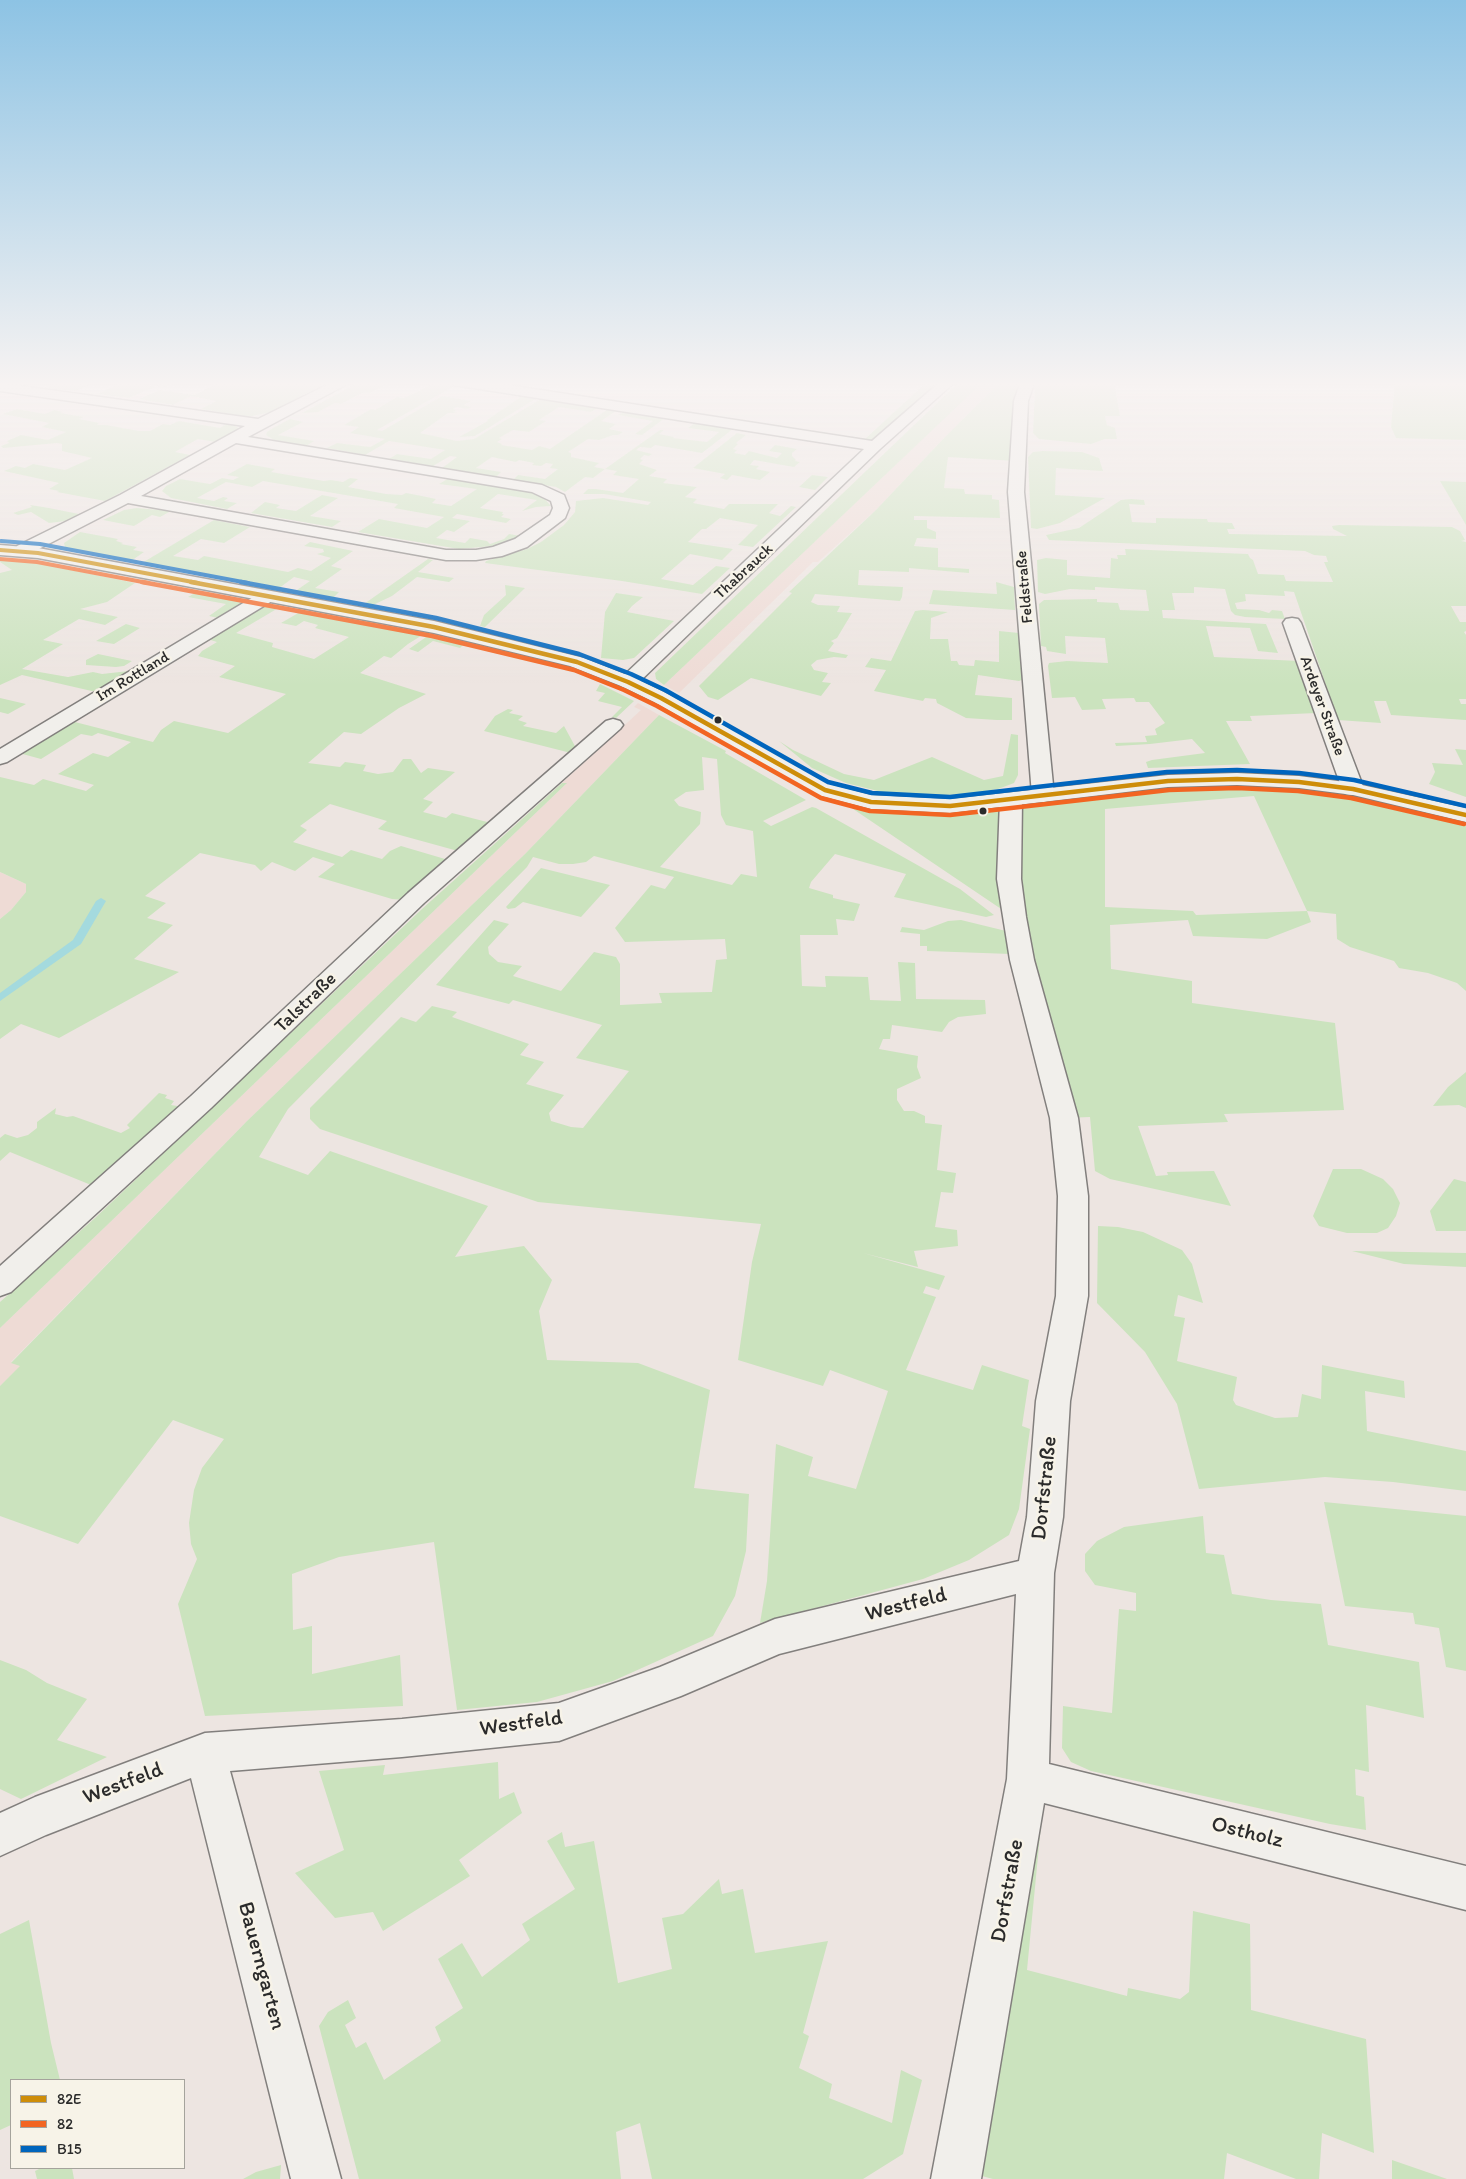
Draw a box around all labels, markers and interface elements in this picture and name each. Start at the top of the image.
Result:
street label: Thabrauck [711,540,777,604]
street label: Feldstraße [1012,550,1038,624]
street label: Im Rottland [93,648,173,706]
street label: Ardeyer Straße [1295,654,1349,758]
unlabelled marker [713,715,723,725]
unlabelled marker [978,806,988,816]
street label: Talstraße [270,968,342,1038]
street label: Dorfstraße [1026,1435,1064,1541]
street label: Westfeld [862,1582,950,1628]
street label: Westfeld [478,1705,564,1743]
street label: Westfeld [79,1757,167,1811]
street label: Ostholz [1208,1811,1286,1855]
street label: Dorfstraße [986,1837,1030,1945]
street label: Bauerngarten [231,1899,291,2033]
legend [10,2079,185,2169]
text: 82E [57,2090,81,2108]
text: 82 [57,2115,73,2133]
text: B15 [57,2140,82,2158]

